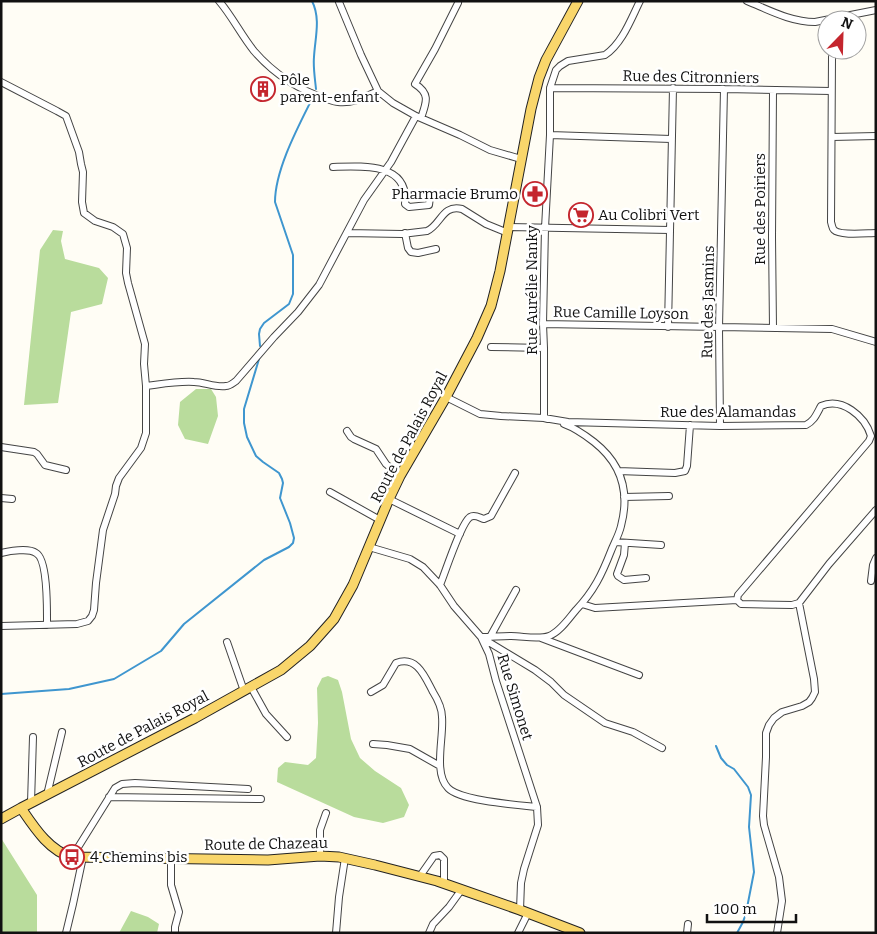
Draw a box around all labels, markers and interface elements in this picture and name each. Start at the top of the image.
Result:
north arrow [817,10,867,60]
text: N [839,14,855,34]
street label: Rue des Citronniers [622,67,760,87]
place label: Pôle parent-enfant [280,71,380,106]
building icon: Pôle parent-enfant [250,76,276,102]
street label: Rue des Poiriers [751,153,769,265]
pharmacy icon: Pharmacie Brumo [522,181,548,207]
place label: Pharmacie Brumo [391,185,518,203]
supermarket icon: Au Colibri Vert [568,202,594,228]
place label: Au Colibri Vert [598,206,700,224]
street label: Rue Aurélie Nanky [523,225,541,355]
street label: Rue des Jasmins [698,245,718,359]
street label: Rue Camille Loyson [553,303,689,323]
street label: Route de Palais Royal [367,368,451,506]
street label: Rue des Alamandas [660,403,796,421]
street label: Rue Simonet [493,652,537,743]
street label: Route de Palais Royal [74,687,212,771]
street label: Route de Chazeau [204,834,328,854]
bus stop icon: 4 Chemins bis [59,844,85,870]
place label: 4 Chemins bis [90,848,187,866]
scale bar [707,892,796,924]
text: 100 m [714,900,757,918]

